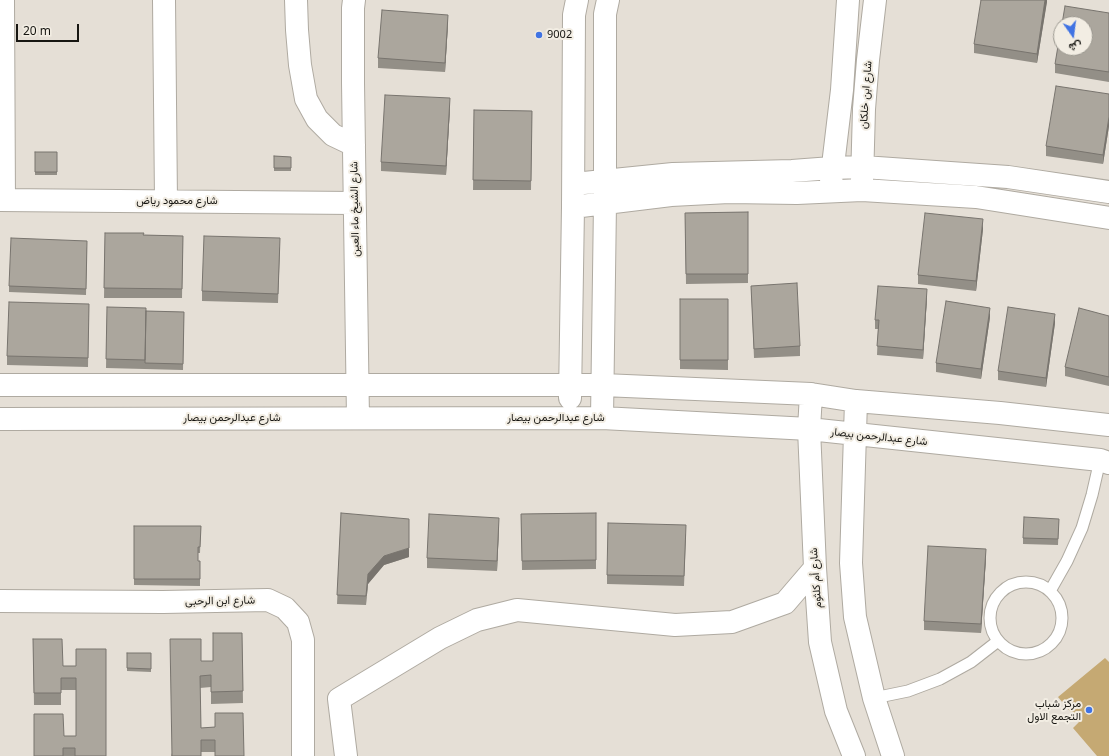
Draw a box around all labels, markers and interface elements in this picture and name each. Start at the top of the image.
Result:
scale bar [18,16,81,42]
north arrow [1053,16,1093,56]
text: 20 m [23,22,51,39]
place label: 9002 [547,28,572,42]
marker: 9002 [534,30,544,40]
text: ش [1068,38,1084,56]
street label: شارع ابن خلكان [857,60,875,130]
street label: شارع الشيخ ماء العين [348,161,362,257]
street label: شارع محمود رياض [136,194,218,208]
street label: شارع عبدالرحمن بيصار [183,411,281,425]
street label: شارع عبدالرحمن بيصار [507,411,605,425]
street label: شارع عبدالرحمن بيصار [830,425,928,449]
street label: شارع أم كلثوم [807,547,825,609]
street label: شارع ابن الرحبى [185,594,255,608]
place label: مركز شباب التجمع الاول [1027,697,1081,723]
marker: مركز شباب التجمع الاول [1084,705,1094,715]

